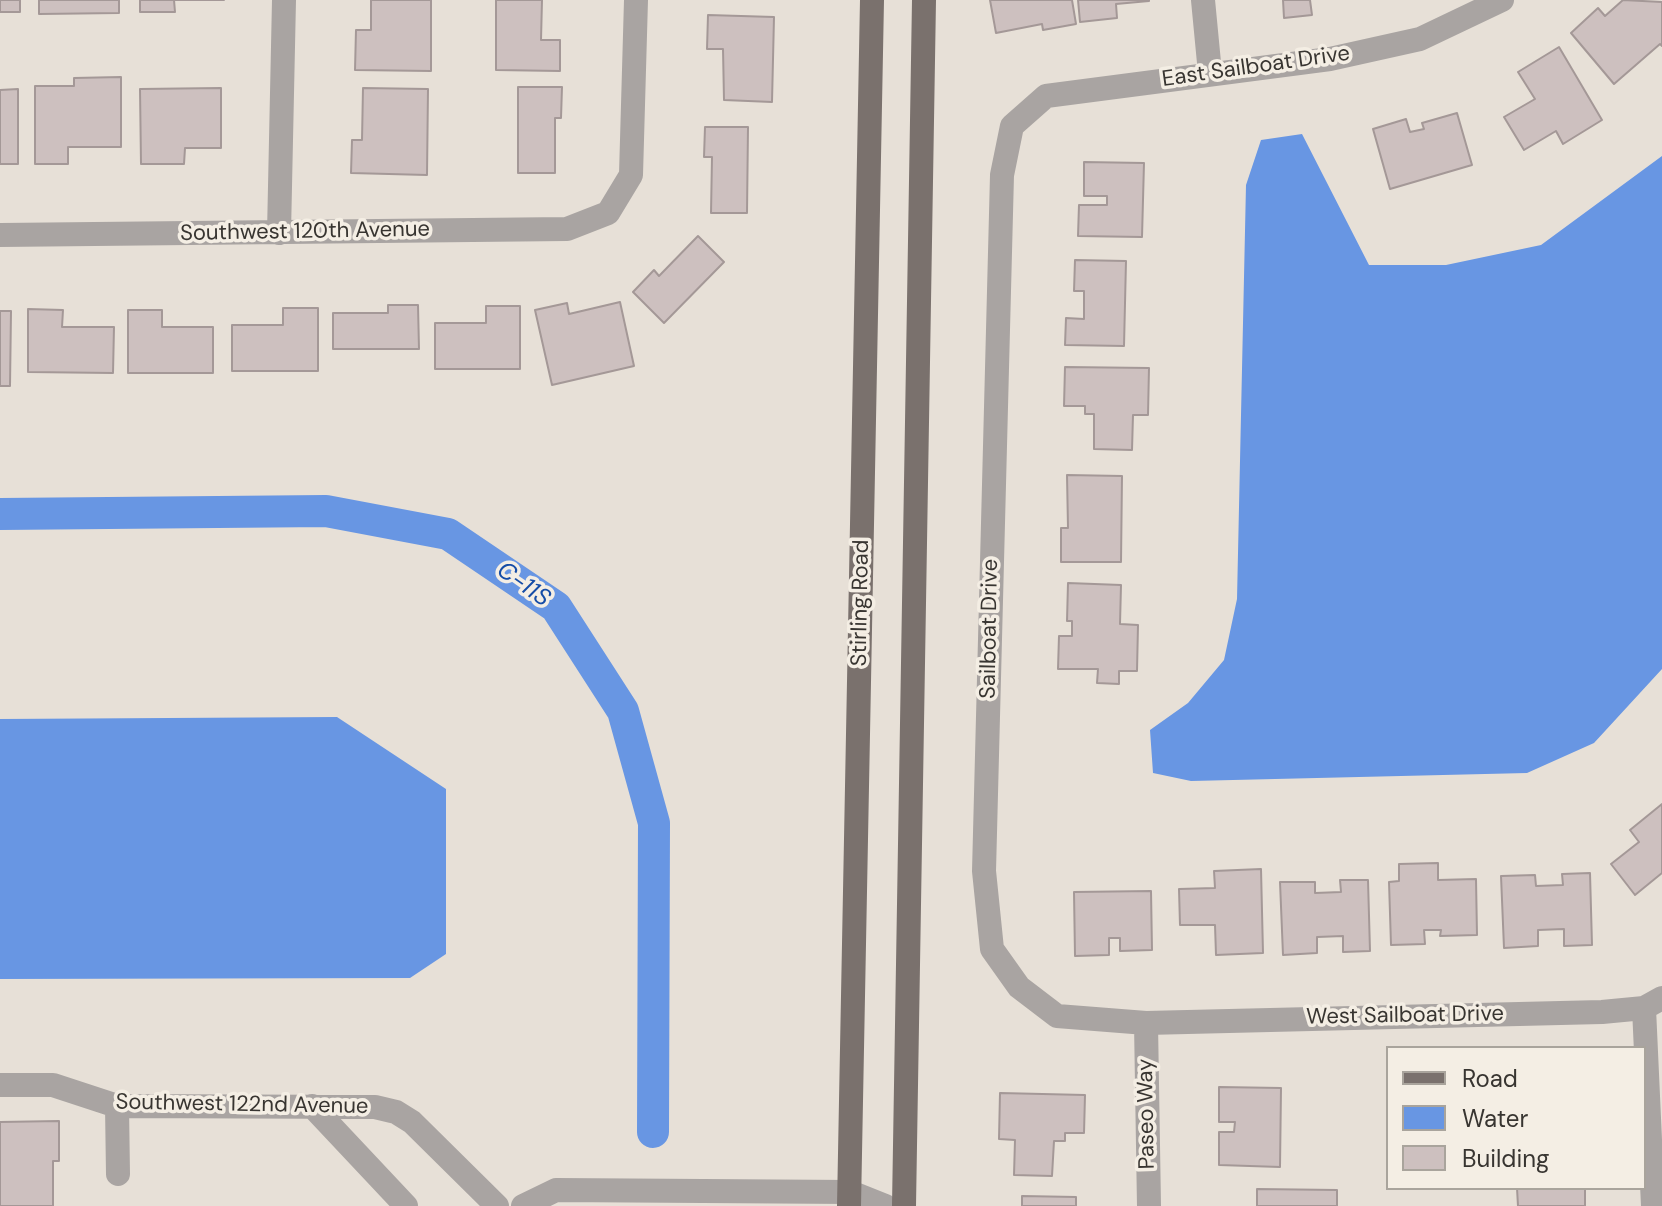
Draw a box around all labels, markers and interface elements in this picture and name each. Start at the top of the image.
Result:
street label: East Sailboat Drive [1160,41,1352,93]
street label: Southwest 120th Avenue [180,217,430,247]
street label: Stirling Road [847,539,875,667]
water label: C-11S [491,556,555,614]
street label: Sailboat Drive [976,559,1004,699]
street label: West Sailboat Drive [1306,1001,1504,1031]
legend [1386,1046,1646,1190]
street label: Paseo Way [1133,1058,1161,1170]
text: Road [1462,1063,1518,1094]
street label: Southwest 122nd Avenue [115,1090,369,1120]
text: Water [1462,1103,1528,1134]
text: Building [1462,1143,1549,1174]

